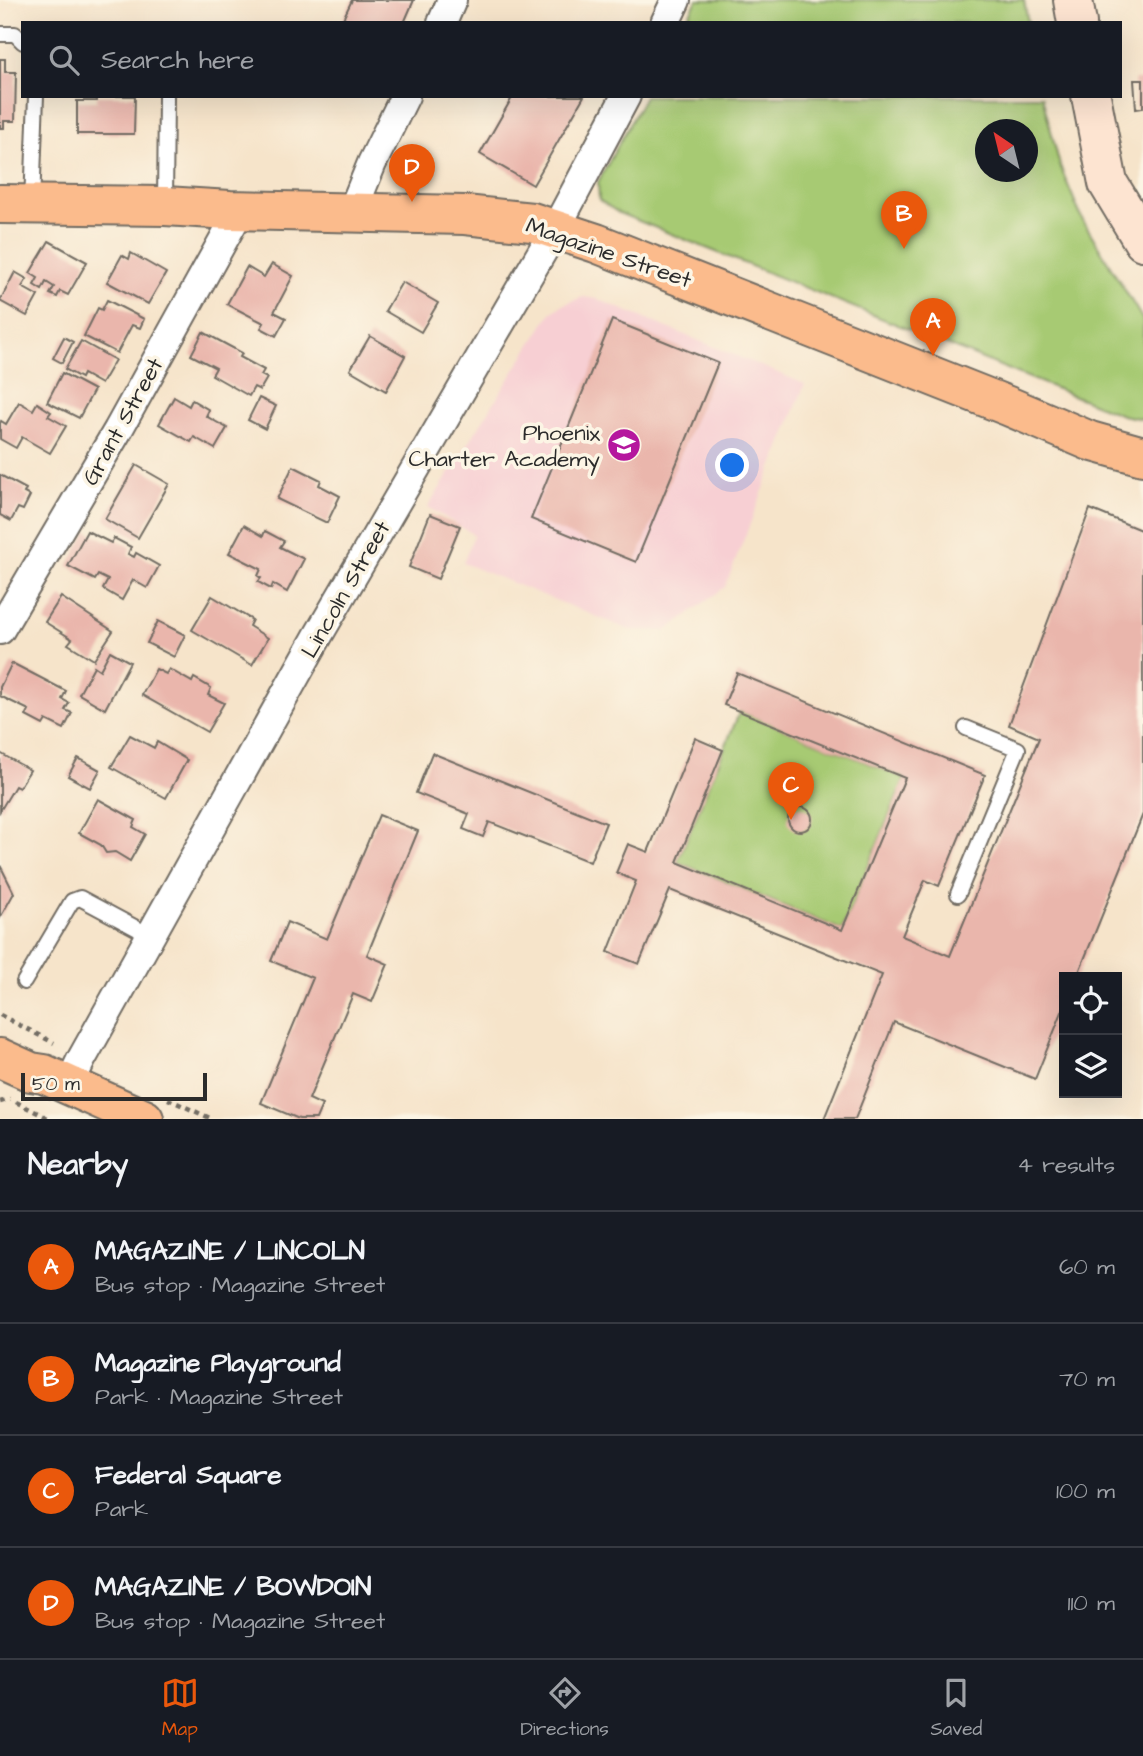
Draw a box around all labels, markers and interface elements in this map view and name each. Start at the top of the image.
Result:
search box [21,21,1122,98]
icon: search [45,41,83,79]
text: Search here [101,42,254,78]
north arrow [975,119,1038,182]
pin: D [389,144,435,202]
pin: B [881,191,927,249]
street label: Magazine Street [521,210,696,297]
pin: A [910,298,956,356]
street label: Grant Street [75,351,171,491]
place label: Phoenix Charter Academy [409,417,600,476]
school or university icon: Phoenix Charter Academy [605,426,643,464]
your location [715,448,749,482]
street label: Lincoln Street [294,514,398,664]
pin: C [768,762,814,820]
map controls [1059,972,1122,1098]
button: locate [1059,972,1122,1035]
button: layers [1059,1035,1122,1098]
scale bar [21,1070,206,1102]
text: 50 m [32,1071,80,1098]
text: Nearby [28,1144,128,1186]
text: 4 results [1017,1149,1115,1181]
text: MAGAZINE / LINCOLN [95,1233,365,1269]
text: A [44,1251,58,1283]
text: 60 m [1059,1251,1115,1283]
text: Bus stop · Magazine Street [95,1269,385,1301]
text: Magazine Playground [95,1345,341,1381]
text: B [43,1363,59,1395]
text: 70 m [1059,1363,1115,1395]
text: Park · Magazine Street [95,1381,343,1413]
text: Federal Square [95,1457,281,1493]
text: C [43,1475,59,1507]
text: 100 m [1056,1475,1115,1507]
text: Park [95,1493,148,1525]
text: MAGAZINE / BOWDOIN [95,1569,371,1605]
text: D [44,1587,58,1619]
text: 110 m [1067,1587,1115,1619]
text: Bus stop · Magazine Street [95,1605,385,1637]
tab: Map [161,1674,199,1743]
tab: Directions [520,1674,609,1743]
tab: Saved [930,1674,982,1743]

